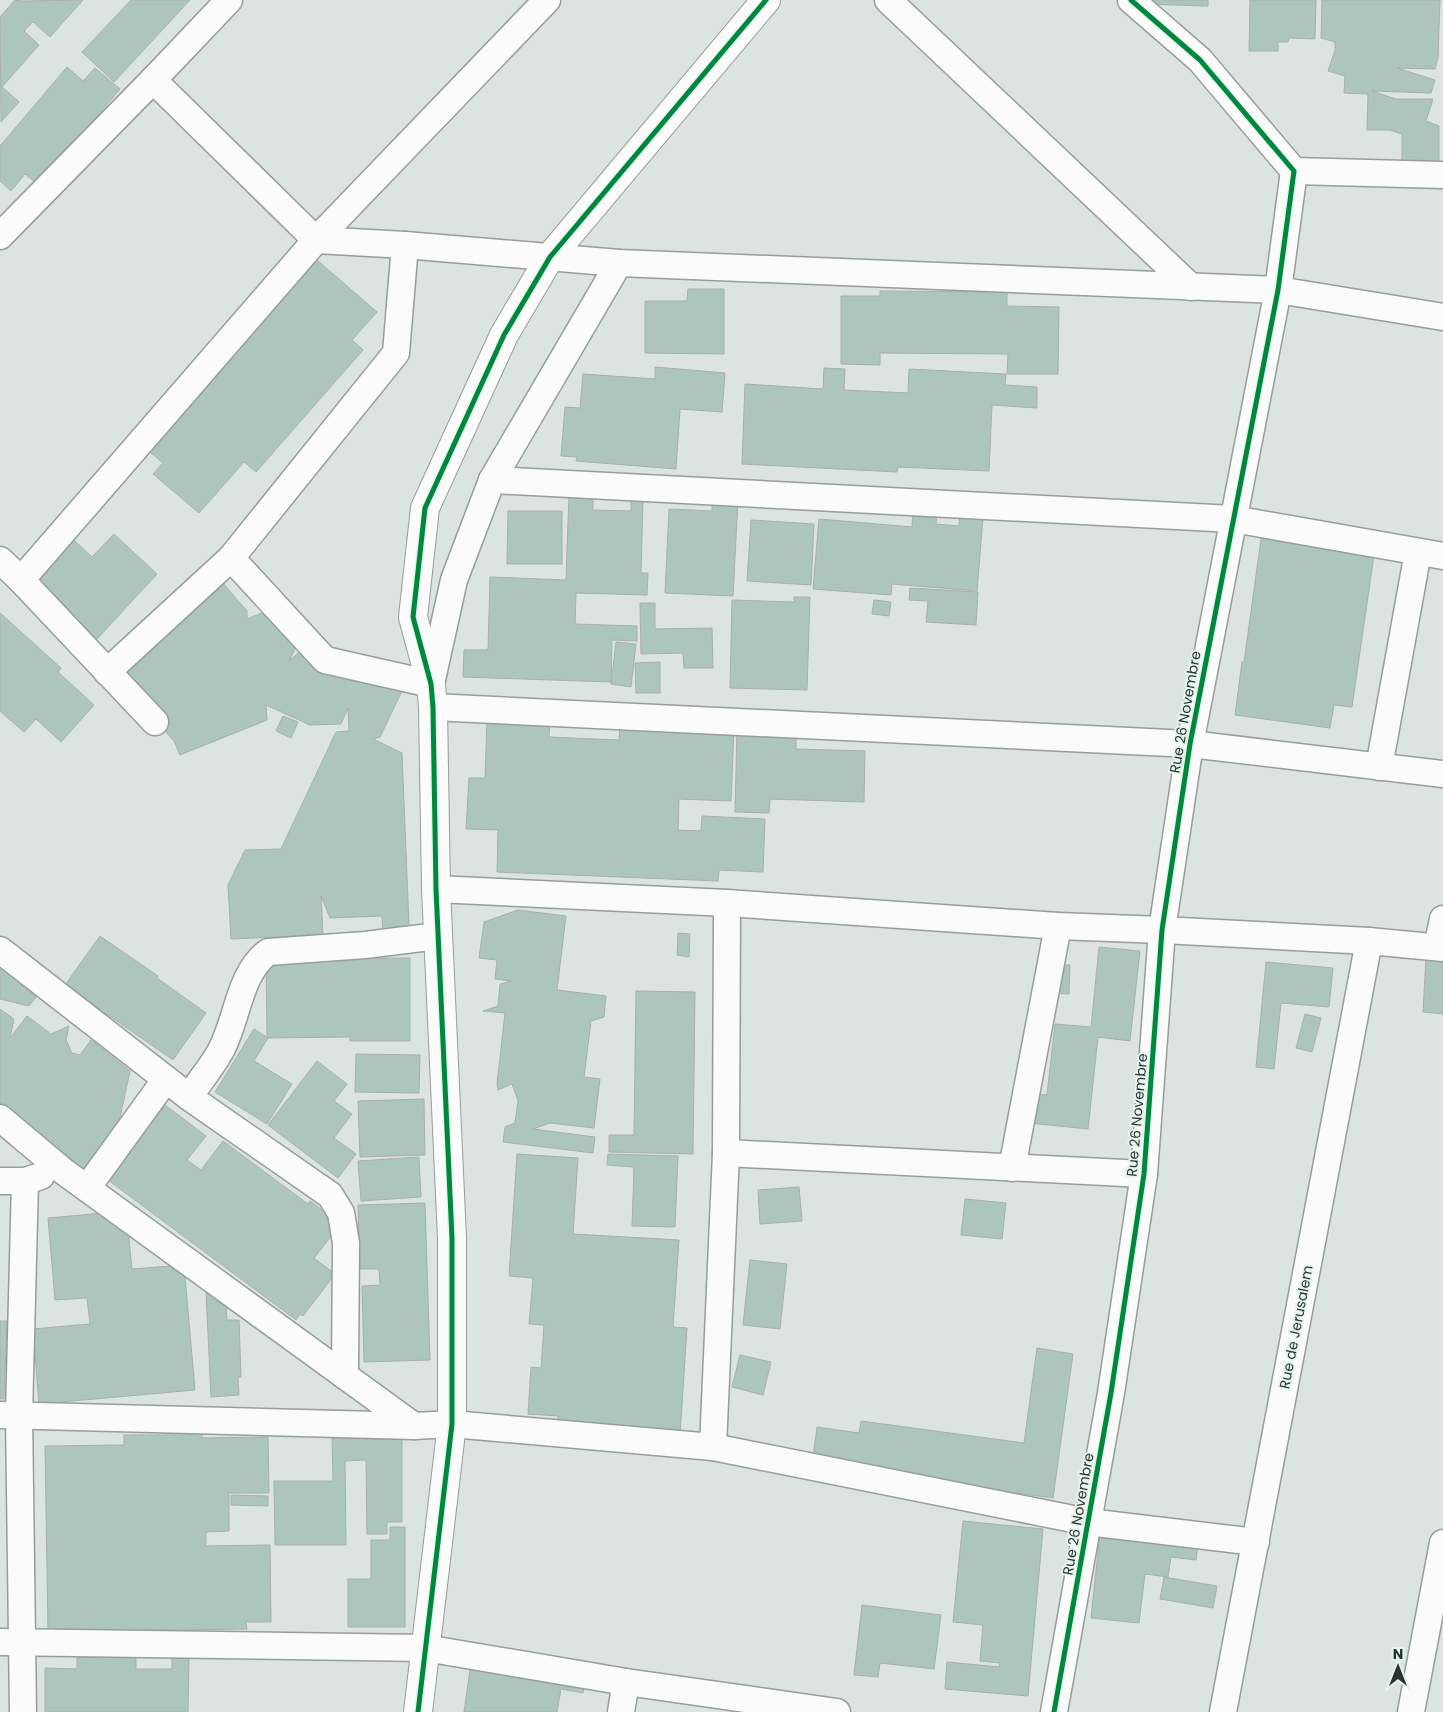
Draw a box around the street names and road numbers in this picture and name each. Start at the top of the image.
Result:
street label: Rue 26 Novembre [1164,649,1206,775]
street label: Rue 26 Novembre [1122,1052,1152,1177]
street label: Rue de Jerusalem [1274,1264,1318,1390]
street label: Rue 26 Novembre [1057,1451,1099,1577]

